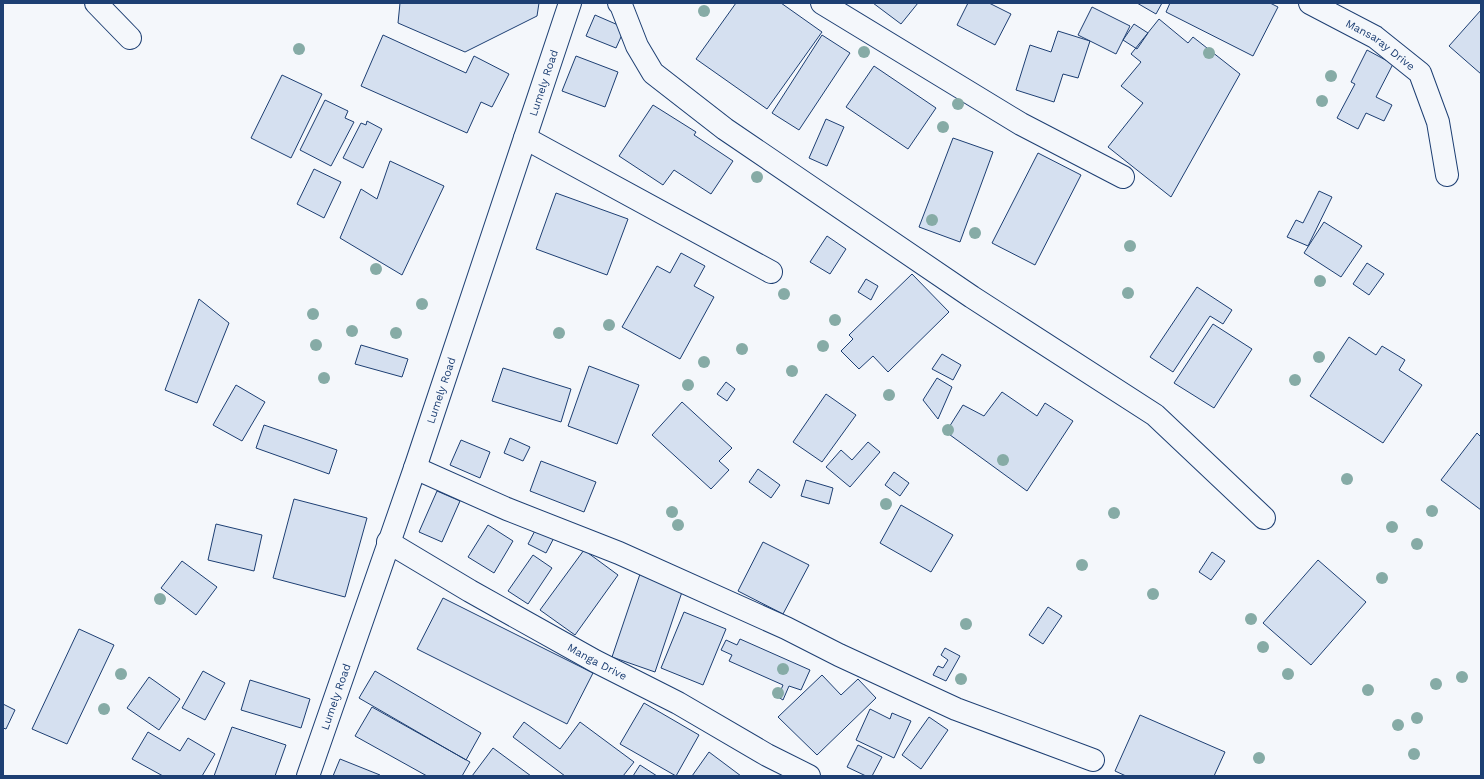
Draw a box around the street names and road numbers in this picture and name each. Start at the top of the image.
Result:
street label: Mansaray Drive [1343,17,1417,73]
street label: Lumely Road [527,48,561,118]
street label: Lumely Road [424,356,459,425]
street label: Manga Drive [565,641,629,683]
street label: Lumely Road [319,662,354,732]

